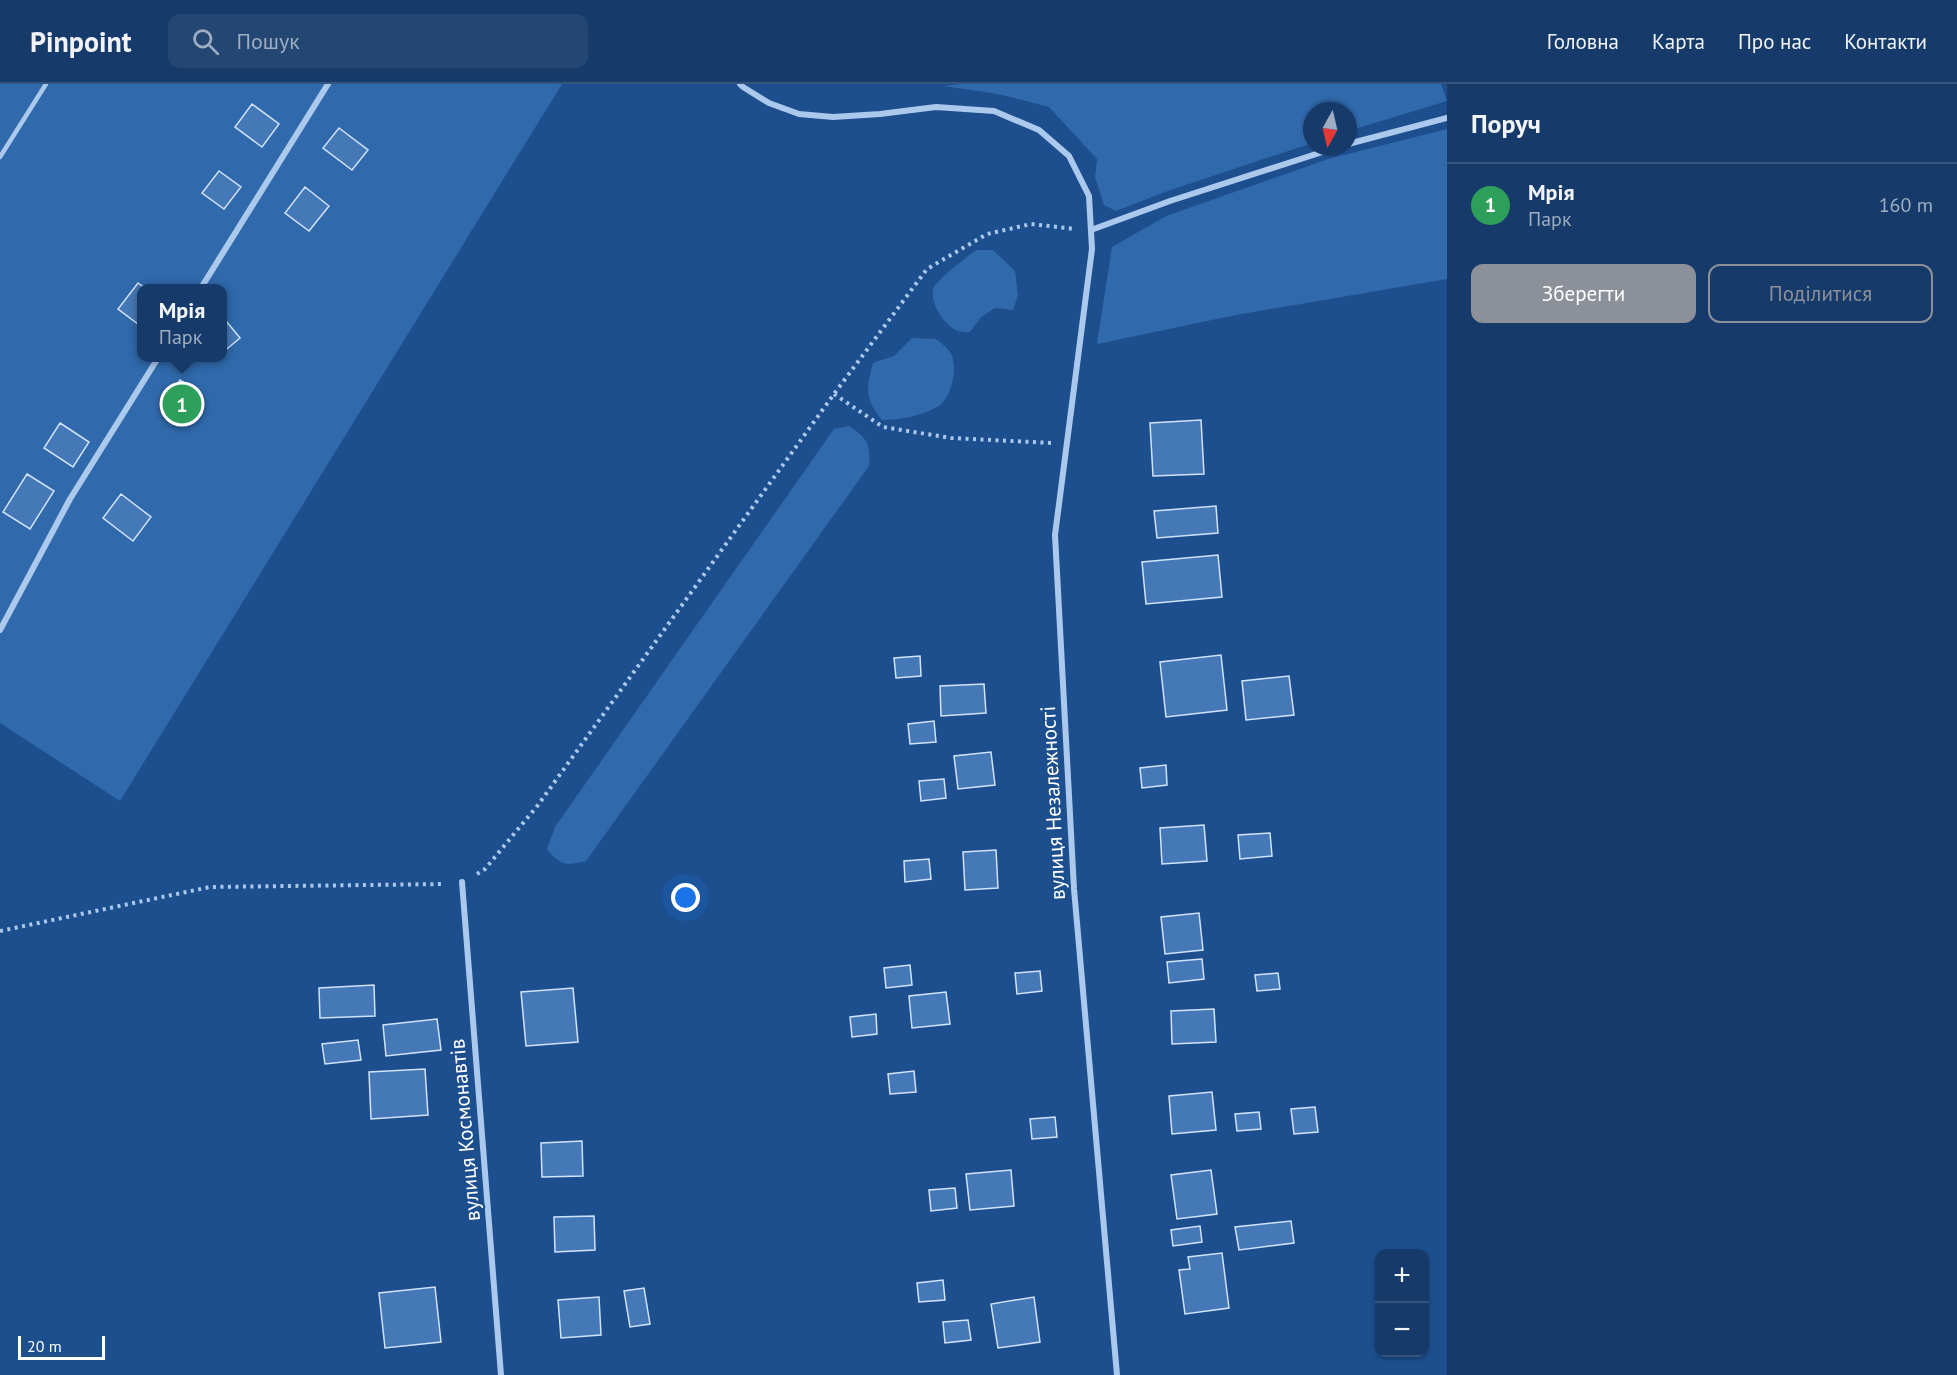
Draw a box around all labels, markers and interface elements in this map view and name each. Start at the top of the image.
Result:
search box [168,14,588,68]
text: Pinpoint [30,23,132,60]
icon: search [189,25,222,58]
text: Пошук [237,27,300,55]
text: Головна [1547,28,1619,55]
text: Карта [1652,28,1705,55]
text: Про нас [1738,28,1811,55]
text: Контакти [1844,28,1927,55]
north arrow [1303,102,1357,156]
text: Поруч [1471,107,1541,140]
text: Мрія [1528,178,1574,206]
text: 1 [1485,192,1496,218]
text: 160 m [1879,192,1933,218]
text: Парк [1528,206,1571,232]
button: Зберегти [1471,264,1696,323]
button: Поділитися [1708,264,1933,323]
popup [137,284,227,362]
text: Мрія [159,296,205,324]
text: Парк [159,324,202,350]
pin: 1 [162,382,201,426]
street label: вулиця Незалежності [1034,705,1071,901]
your location [671,883,700,912]
street label: вулиця Космонавтів [443,1038,486,1222]
map controls [1375,1249,1429,1357]
button: + [1375,1249,1429,1303]
button: − [1375,1303,1429,1357]
scale bar [18,1333,105,1360]
text: 20 m [27,1336,62,1356]

